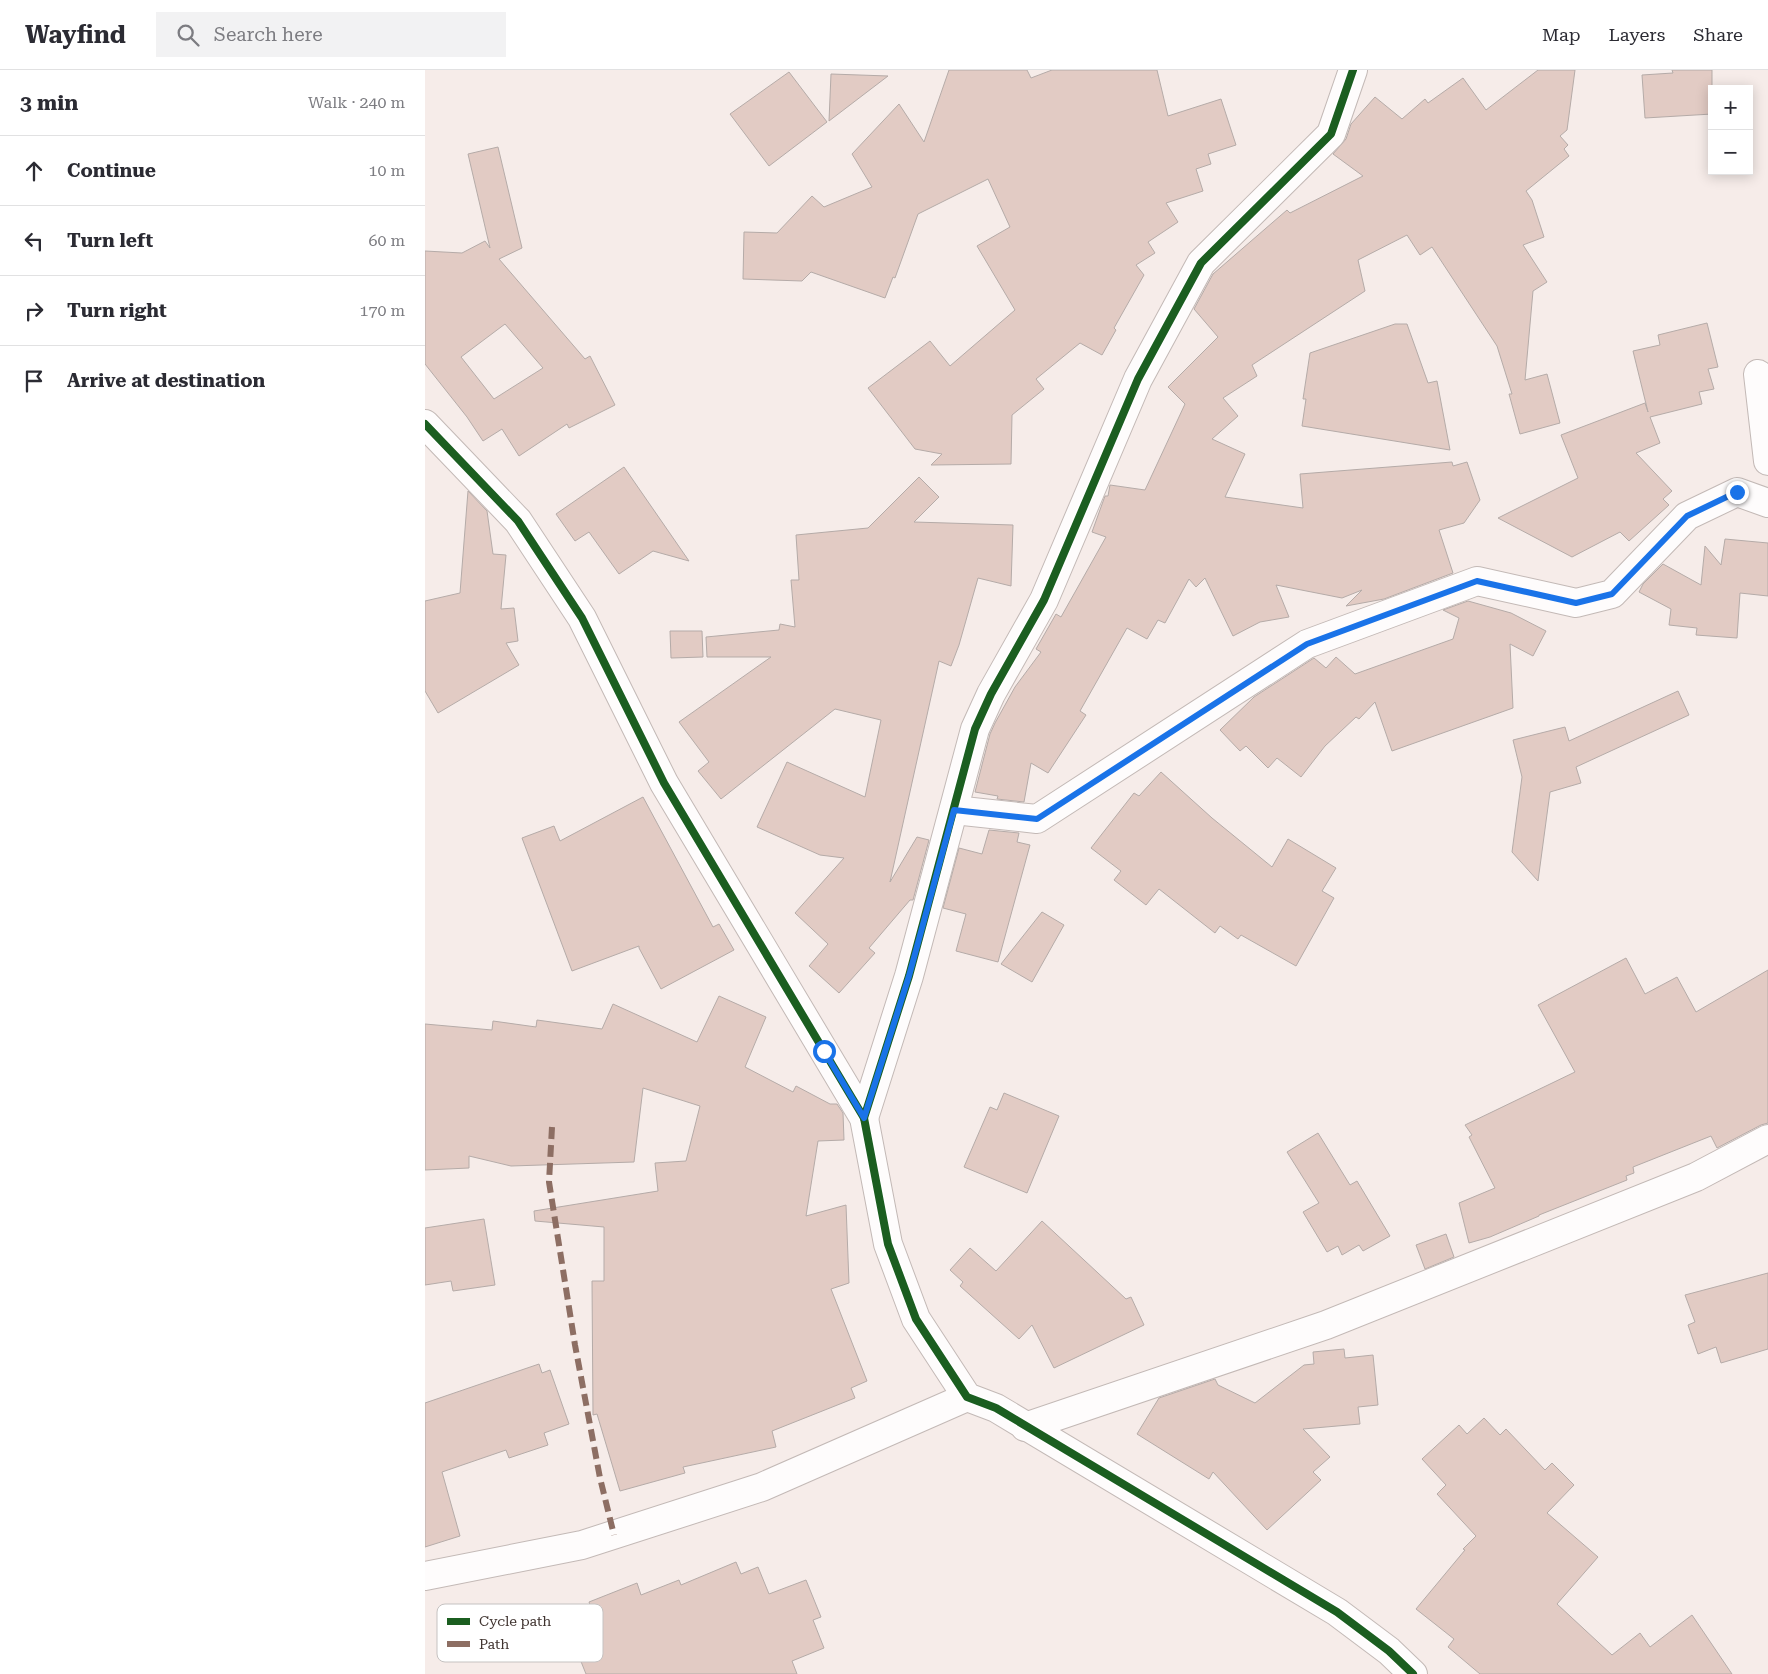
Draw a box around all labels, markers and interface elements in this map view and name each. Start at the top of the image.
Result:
search box [156,12,506,57]
text: Wayfind [25,21,126,49]
icon: search [174,21,202,49]
text: Search here [214,23,323,46]
text: Map [1542,24,1581,45]
text: Layers [1609,24,1665,45]
text: Share [1693,24,1743,45]
map controls [1708,85,1753,175]
button: + [1708,85,1753,130]
text: 3 min [20,91,78,115]
text: Walk · 240 m [308,93,405,112]
button: − [1708,130,1753,175]
icon: ahead [20,157,48,185]
text: Continue [67,159,156,182]
text: 10 m [368,161,405,180]
icon: left [20,227,48,255]
text: Turn left [67,229,153,252]
text: 60 m [368,231,405,250]
icon: right [20,297,48,325]
text: Turn right [67,299,167,322]
text: 170 m [359,301,405,320]
icon: arrive [20,367,48,395]
text: Arrive at destination [67,369,265,392]
route end [1726,481,1749,504]
route start [813,1040,836,1063]
legend [437,1604,603,1662]
text: Cycle path [479,1613,551,1629]
text: Path [479,1636,509,1652]

